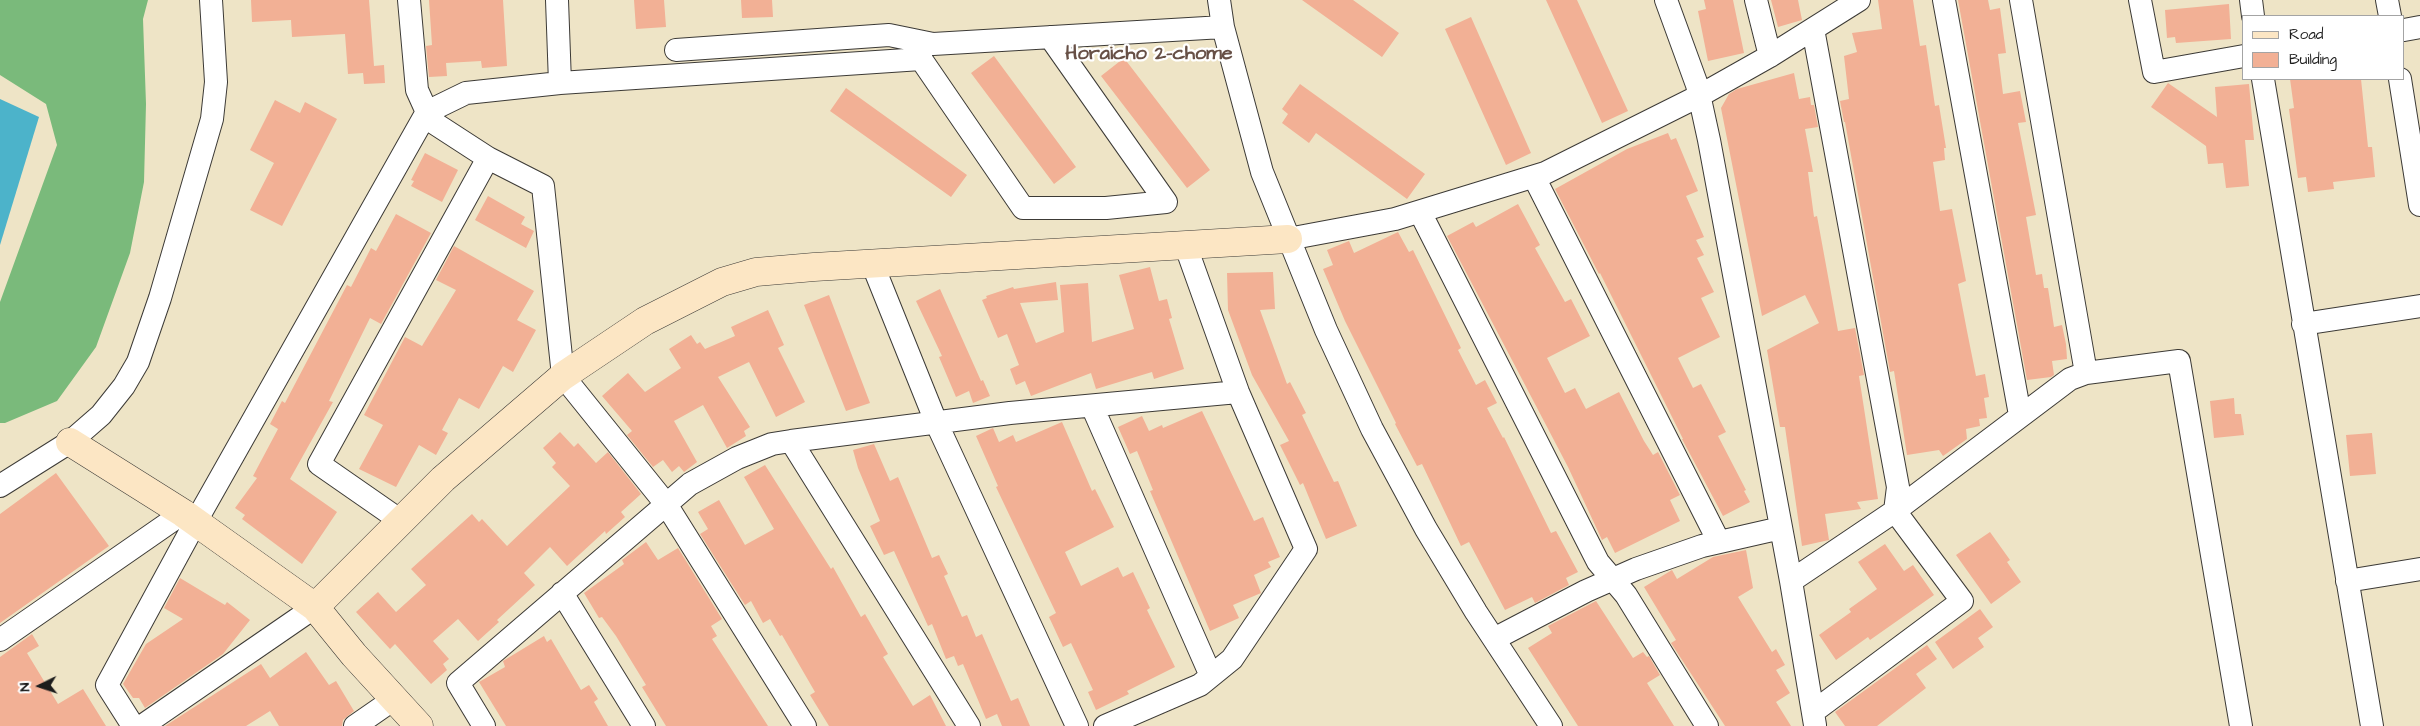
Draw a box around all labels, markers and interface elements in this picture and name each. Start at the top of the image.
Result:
legend [2242,15,2405,80]
text: Road [2289,24,2323,45]
district label: Horaicho 2-chome [1065,43,1233,67]
text: Building [2289,49,2337,70]
north arrow [15,661,65,711]
text: N [15,682,35,692]

